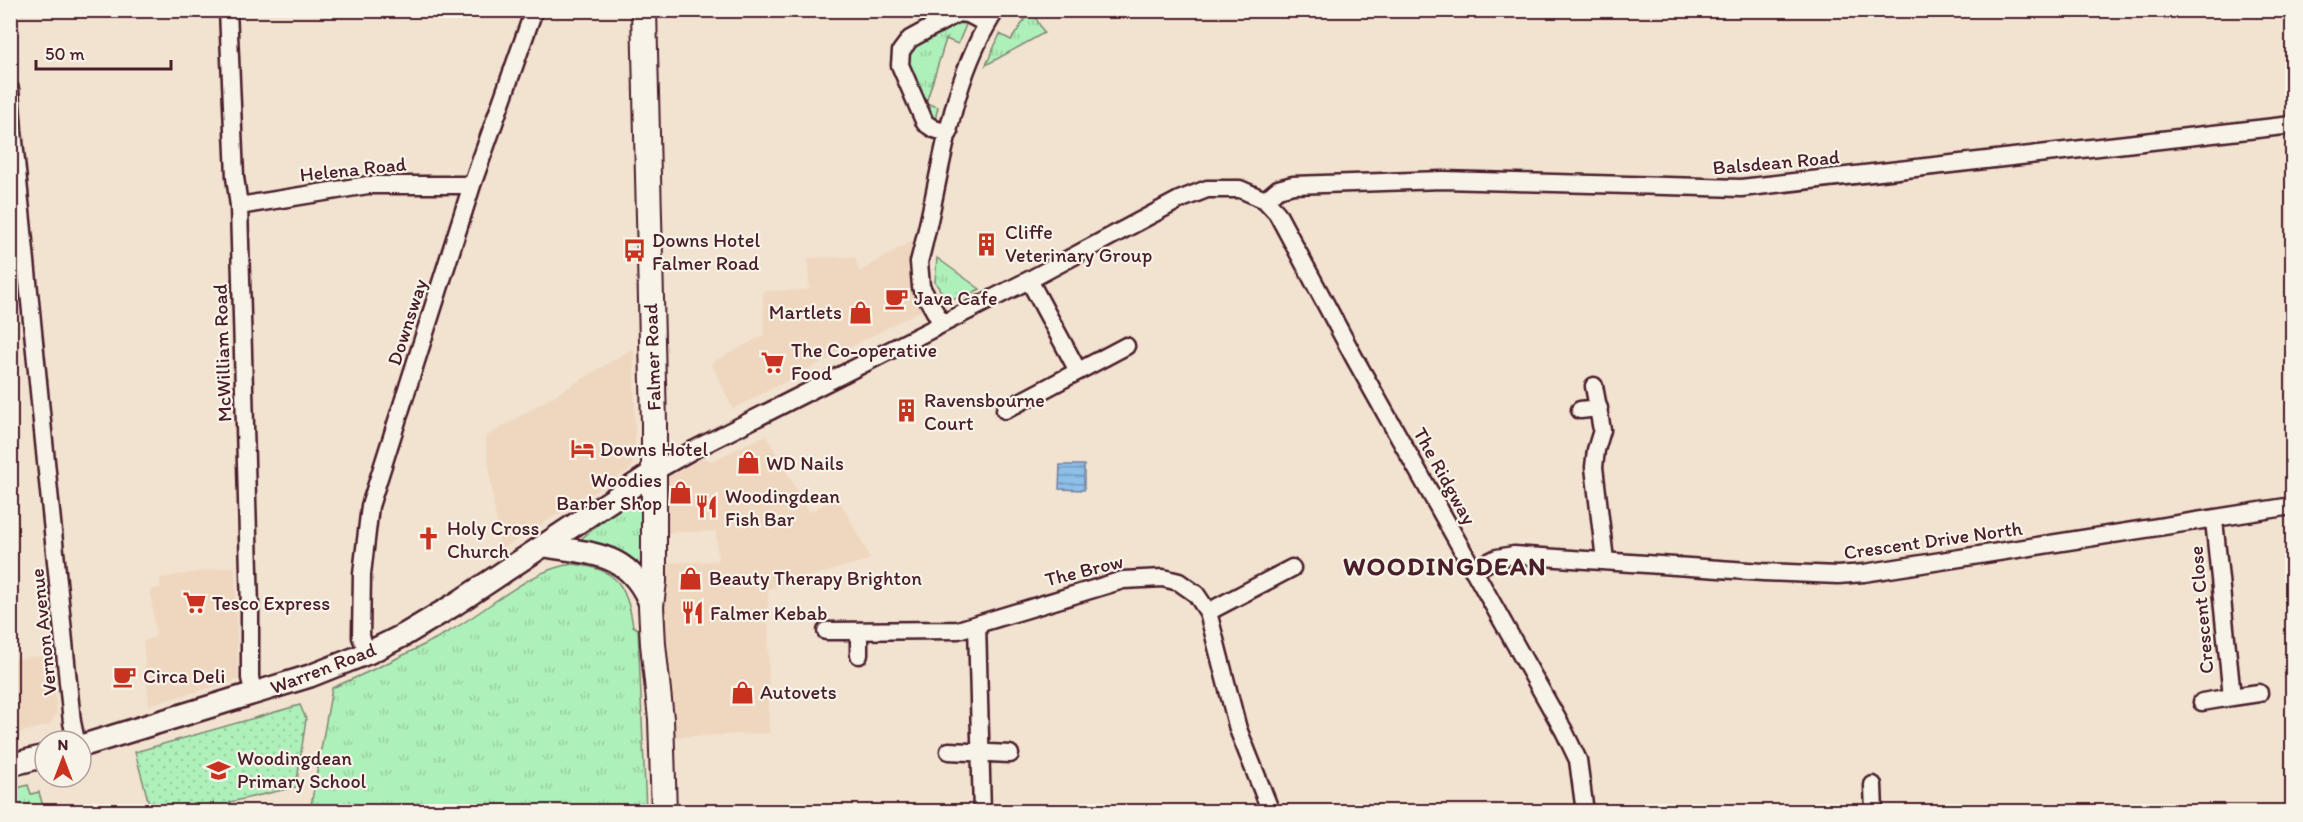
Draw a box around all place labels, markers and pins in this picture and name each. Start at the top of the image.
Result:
place label: Cliffe Veterinary Group [1005,220,1152,267]
place label: Downs Hotel Falmer Road [652,228,760,275]
building icon: Cliffe Veterinary Group [974,231,1000,257]
bus stop icon: Downs Hotel Falmer Road [621,238,647,264]
cafe icon: Java Cafe [883,285,909,311]
place label: Java Cafe [914,286,998,310]
shop icon: Martlets [847,299,873,325]
place label: Martlets [769,300,842,324]
place label: The Co-operative Food [791,338,937,385]
supermarket icon: The Co-operative Food [760,349,786,375]
place label: Ravensbourne Court [924,388,1045,435]
building icon: Ravensbourne Court [893,398,919,424]
hotel icon: Downs Hotel [569,436,595,462]
place label: Downs Hotel [600,437,708,461]
shop icon: WD Nails [735,450,761,476]
place label: WD Nails [766,451,844,475]
place label: Woodies Barber Shop [556,468,662,515]
shop icon: Woodies Barber Shop [667,479,693,505]
place label: Woodingdean Fish Bar [725,484,840,531]
restaurant icon: Woodingdean Fish Bar [694,494,720,520]
place label: Holy Cross Church [447,516,539,563]
church icon: Holy Cross Church [416,526,442,552]
shop icon: Beauty Therapy Brighton [678,565,704,591]
place label: Beauty Therapy Brighton [709,566,922,590]
supermarket icon: Tesco Express [181,590,207,616]
place label: Tesco Express [212,591,330,615]
restaurant icon: Falmer Kebab [679,600,705,626]
place label: Falmer Kebab [710,601,827,625]
cafe icon: Circa Deli [112,663,138,689]
place label: Circa Deli [143,664,225,688]
shop icon: Autovets [729,679,755,705]
place label: Autovets [760,680,837,704]
place label: Woodingdean Primary School [237,746,367,793]
school or university icon: Woodingdean Primary School [206,757,232,783]

